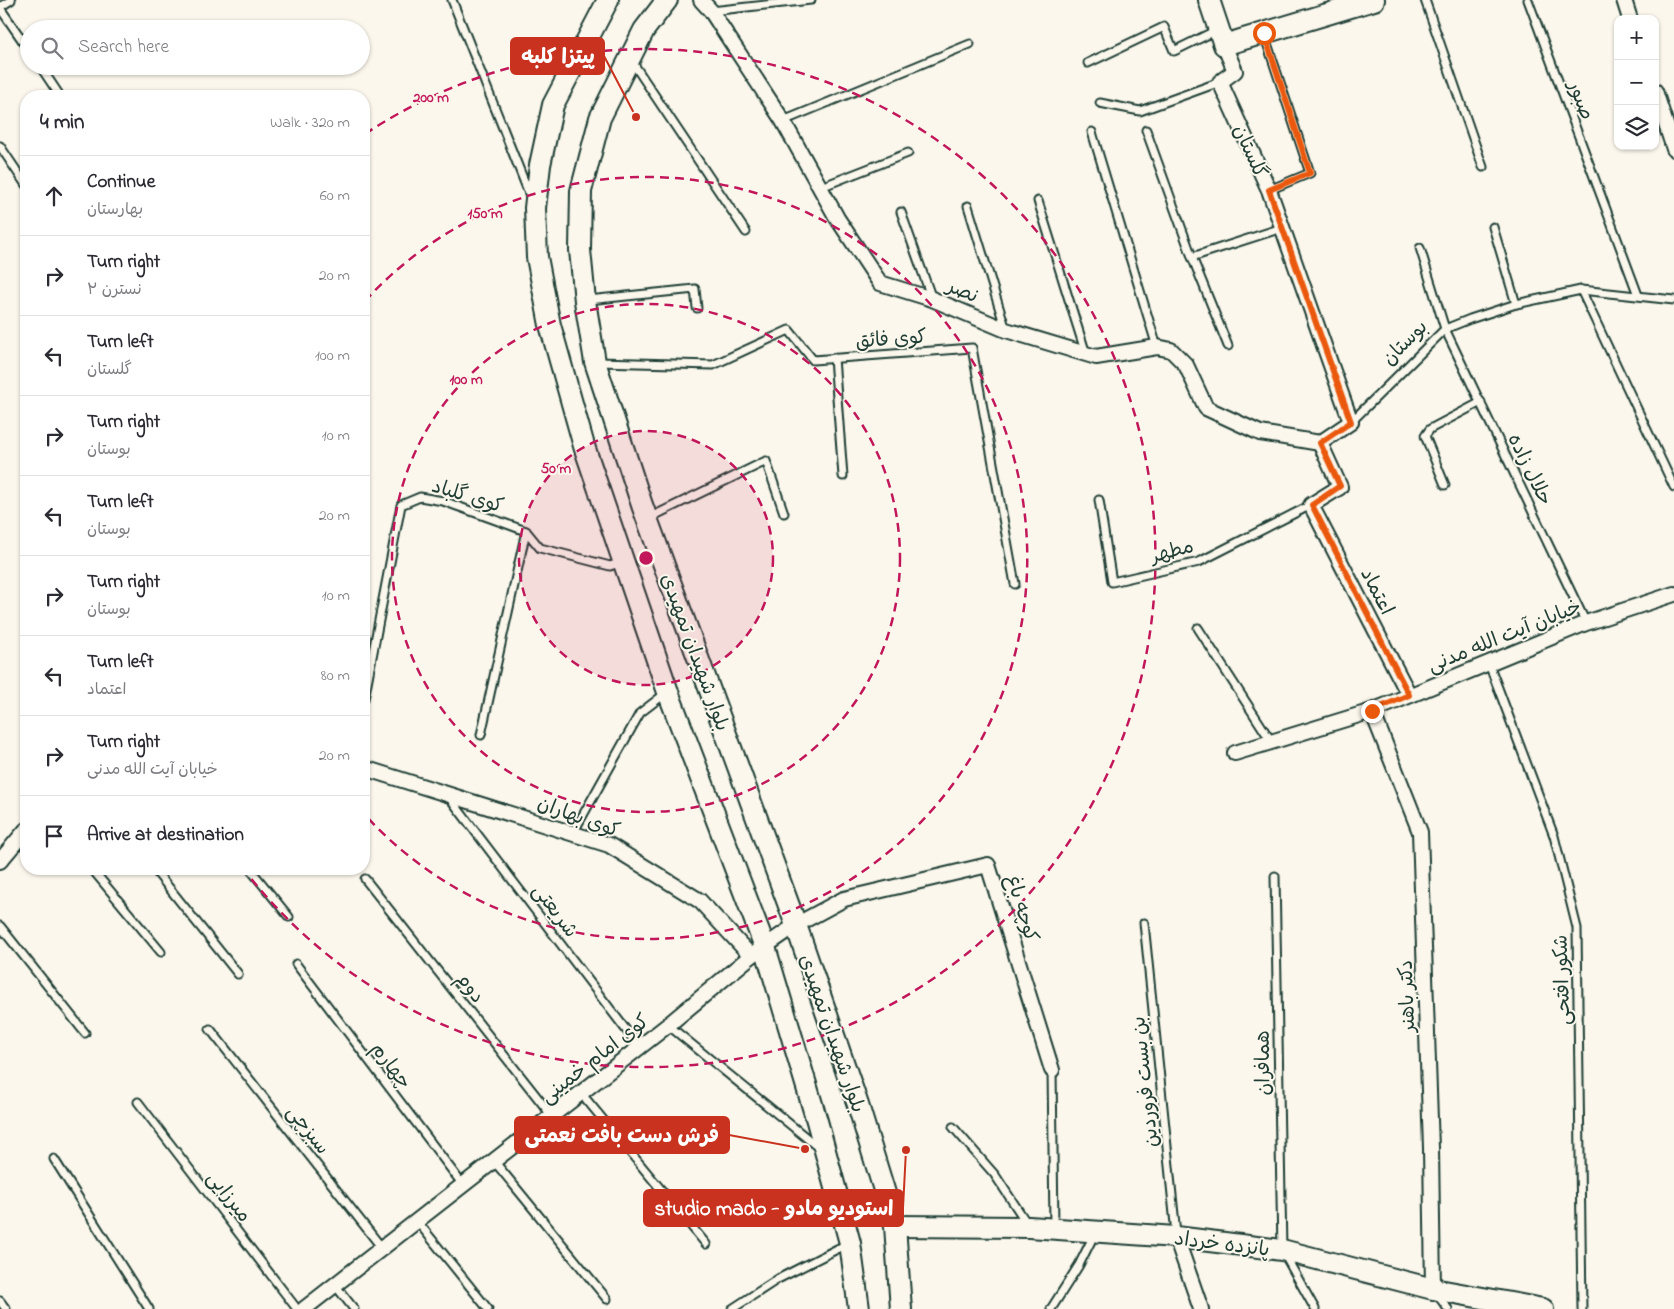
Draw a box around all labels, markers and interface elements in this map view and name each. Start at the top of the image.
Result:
map controls [1614,15,1659,150]
button: + [1614,15,1659,60]
search box [20,20,370,75]
route start [1253,22,1276,45]
icon: search [38,34,66,62]
text: Search here [78,34,169,61]
callout: پیتزا کلبه [511,38,604,74]
text: پیتزا کلبه [521,43,595,73]
button: − [1614,60,1659,105]
street label: صبور [1559,75,1600,125]
text: 200 m [412,87,449,109]
button: layers [1614,105,1659,150]
text: 4 min [40,108,84,138]
text: Walk · 320 m [270,111,350,135]
street label: گلستان [1224,121,1273,183]
text: Continue [87,169,155,196]
icon: ahead [40,182,68,210]
text: 60 m [320,184,350,208]
text: بهارستان [87,198,143,222]
text: 150 m [467,203,503,225]
text: Turn right [87,249,160,276]
icon: right [40,262,68,290]
text: 20 m [319,264,350,288]
street label: نصر [940,272,982,312]
text: نسترن ۲ [87,278,142,302]
street label: بوستان [1376,314,1435,373]
street label: کوی فائق [855,324,928,357]
text: Turn left [87,329,154,356]
icon: left [40,342,68,370]
text: 100 m [315,344,350,368]
text: گلستان [87,358,132,382]
text: 100 m [449,369,483,391]
text: Turn right [87,409,160,436]
icon: right [40,422,68,450]
text: 10 m [322,424,350,448]
street label: حلال زاده [1499,429,1559,511]
text: بوستان [87,438,131,462]
text: 50 m [541,458,572,480]
street label: کوی گلباد [428,473,507,522]
text: Turn left [87,489,154,516]
icon: left [40,502,68,530]
text: 20 m [319,504,350,528]
text: بوستان [87,518,131,542]
street label: مطهر [1146,533,1197,573]
centre of rings [637,549,655,567]
street label: اعتماد [1352,564,1400,621]
text: Turn right [87,569,160,596]
street label: بلوار شهیدان تمهیدی [652,570,736,736]
icon: right [40,582,68,610]
text: 10 m [322,584,350,608]
street label: خیابان آیت الله مدنی [1424,593,1586,681]
text: بوستان [87,598,131,622]
text: Turn left [87,649,154,676]
icon: left [40,662,68,690]
text: 80 m [321,664,350,688]
text: اعتماد [87,678,127,702]
route end [1361,700,1384,723]
text: Turn right [87,729,160,756]
icon: right [40,742,68,770]
text: 20 m [319,744,350,768]
text: خیابان آیت الله مدنی [87,758,218,782]
street label: کوی بهاران [533,790,624,847]
icon: arrive [40,822,68,850]
text: Arrive at destination [87,822,244,849]
street label: کوچه باغ [997,871,1045,946]
street label: شریعتی [524,878,584,945]
street label: شکور افتحی [1547,934,1580,1026]
street label: بلوار شهیدان تمهیدی [790,951,871,1117]
street label: دکتر باهنر [1393,959,1424,1034]
street label: دوم [448,967,490,1010]
street label: کوی امام خمینی [535,1008,656,1112]
street label: بن بست فروردین [1125,1015,1168,1149]
street label: همافران [1249,1030,1280,1096]
street label: چهارم [363,1037,417,1096]
street label: سبزچی [278,1099,336,1162]
callout: فرش دست بافت نعمتی [515,1117,729,1153]
text: فرش دست بافت نعمتی [525,1122,719,1152]
street label: میرزایی [199,1166,257,1229]
callout: studio mado - استودیو مادو [644,1190,903,1226]
text: studio mado - استودیو مادو [655,1195,894,1225]
street label: پانزده خرداد [1172,1225,1271,1266]

